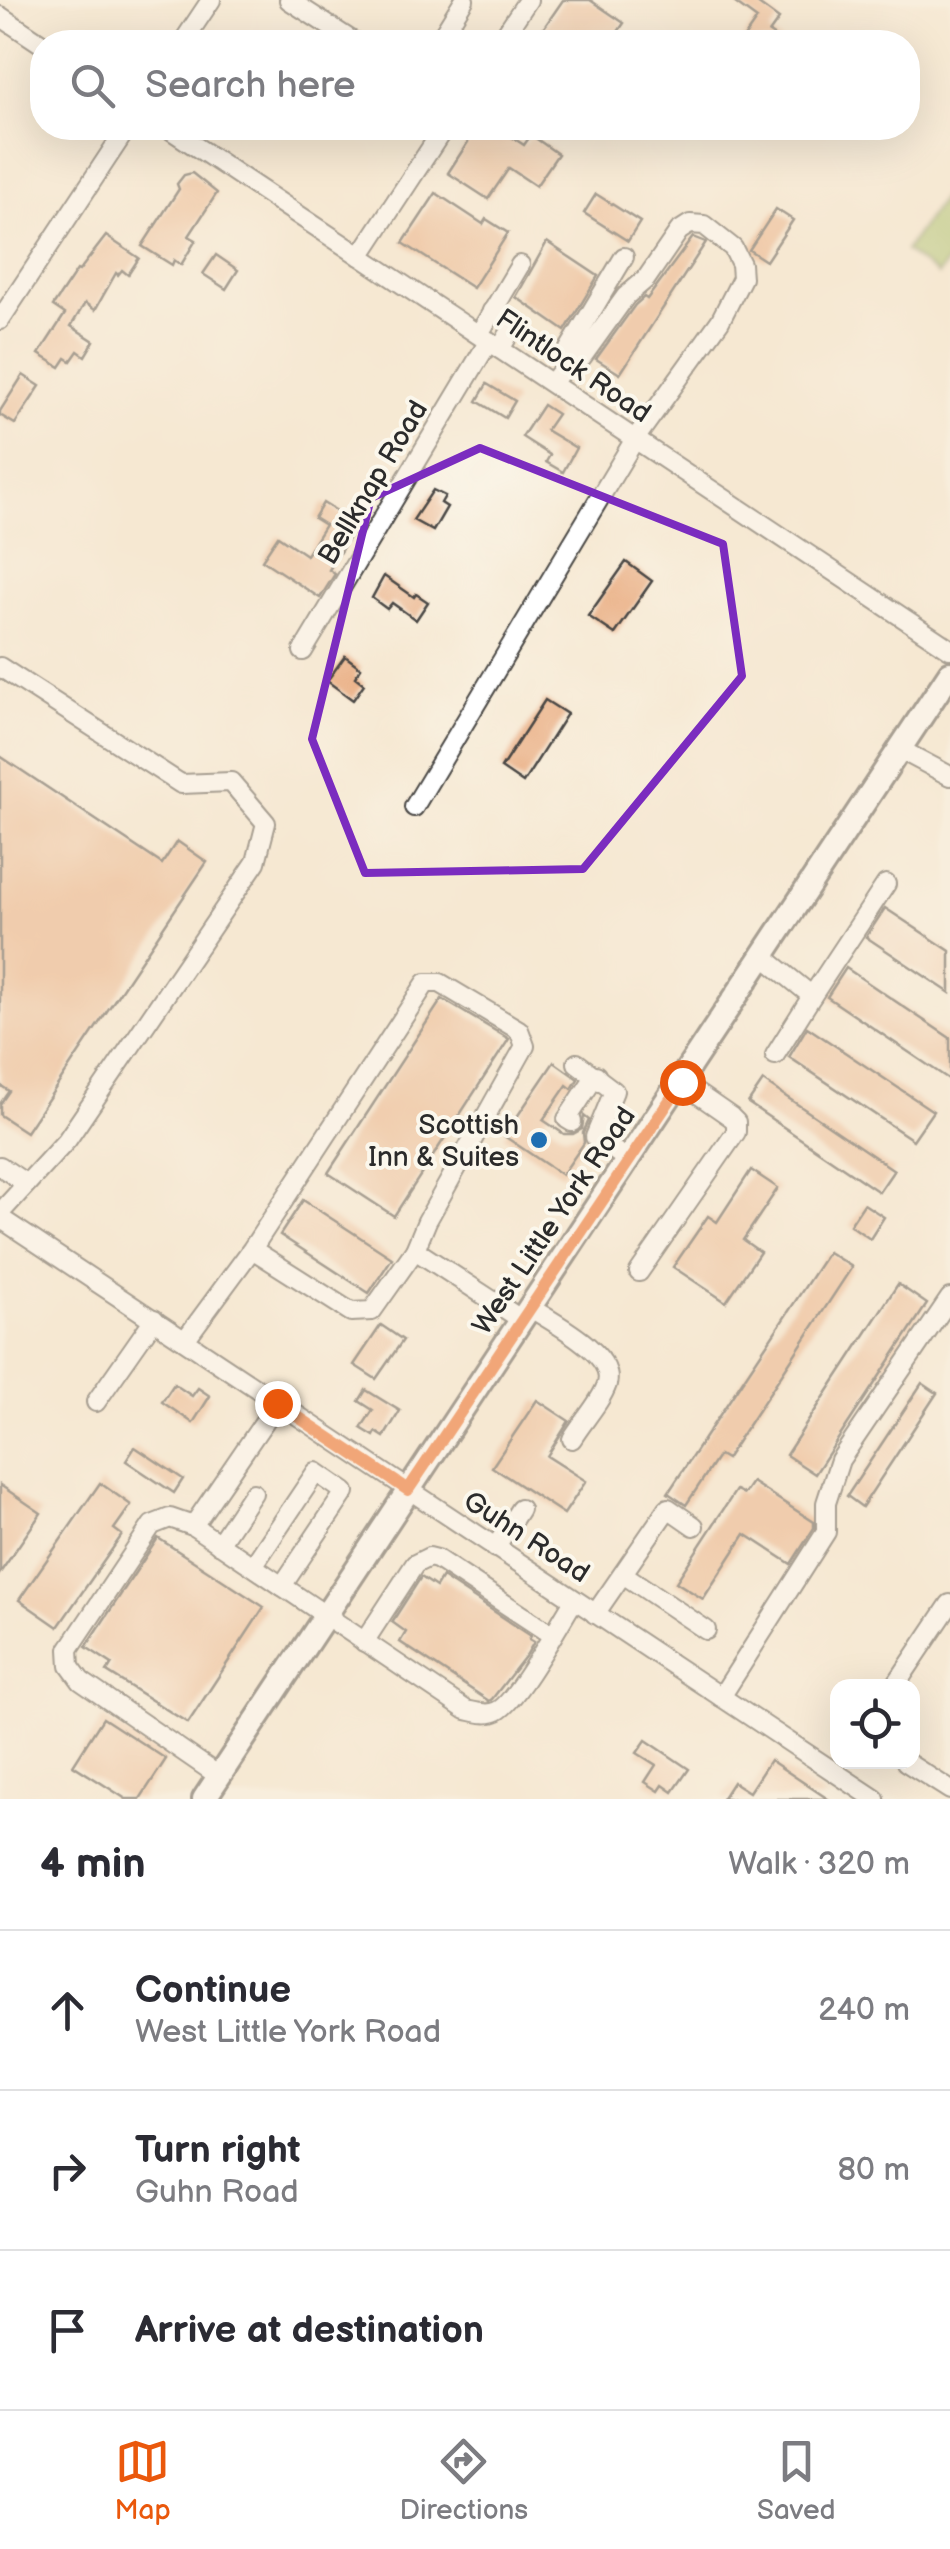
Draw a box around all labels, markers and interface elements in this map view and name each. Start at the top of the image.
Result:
search box [30,30,920,140]
icon: search [65,58,120,113]
text: Search here [145,63,356,108]
street label: Flintlock Road [489,302,657,430]
street label: Bellknap Road [311,395,435,571]
route start [660,1060,706,1106]
street label: West Little York Road [466,1101,643,1341]
place label: Scottish Inn & Suites [368,1109,519,1174]
marker: Scottish Inn & Suites [528,1129,550,1151]
route end [255,1381,301,1427]
street label: Guhn Road [457,1484,595,1590]
map controls [830,1679,920,1769]
button: locate [830,1679,920,1769]
text: 4 min [40,1839,146,1890]
text: Walk · 320 m [728,1845,910,1884]
text: Continue [135,1968,291,2013]
icon: ahead [40,1983,95,2038]
text: 240 m [818,1991,910,2030]
text: West Little York Road [135,2013,441,2052]
text: Turn right [135,2128,300,2173]
icon: right [40,2143,95,2198]
text: 80 m [837,2151,910,2190]
text: Guhn Road [135,2173,299,2212]
icon: arrive [40,2303,95,2358]
text: Arrive at destination [135,2308,484,2353]
tab: Map [114,2434,171,2527]
tab: Directions [399,2434,528,2527]
tab: Saved [757,2434,836,2527]

